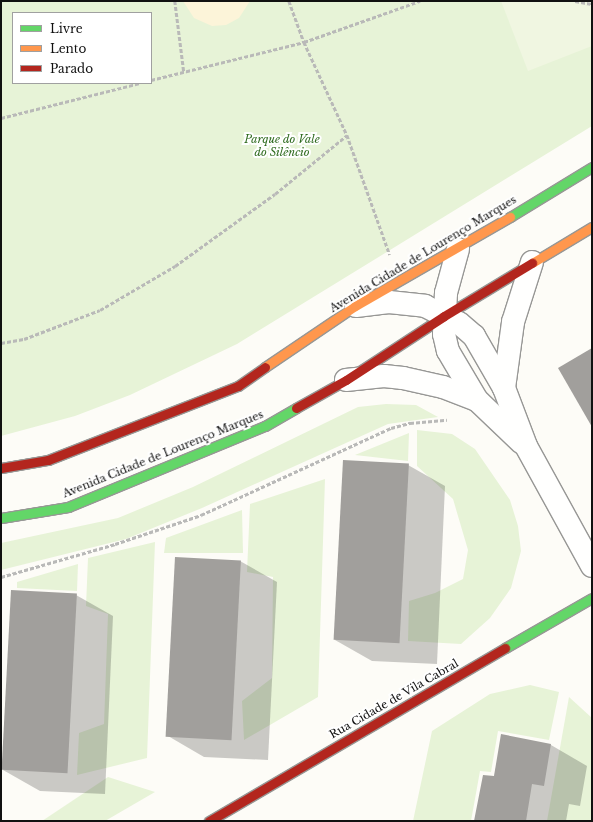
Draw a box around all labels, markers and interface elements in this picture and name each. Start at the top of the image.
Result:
legend [12,12,152,84]
text: Livre [50,21,83,36]
text: Lento [50,41,86,56]
text: Parado [50,61,93,76]
park label: Parque do Vale do Silêncio [244,133,320,159]
street label: Avenida Cidade de Lourenço Marques [327,193,519,315]
street label: Avenida Cidade de Lourenço Marques [61,408,265,500]
street label: Rua Cidade de Vila Cabral [327,656,461,742]

